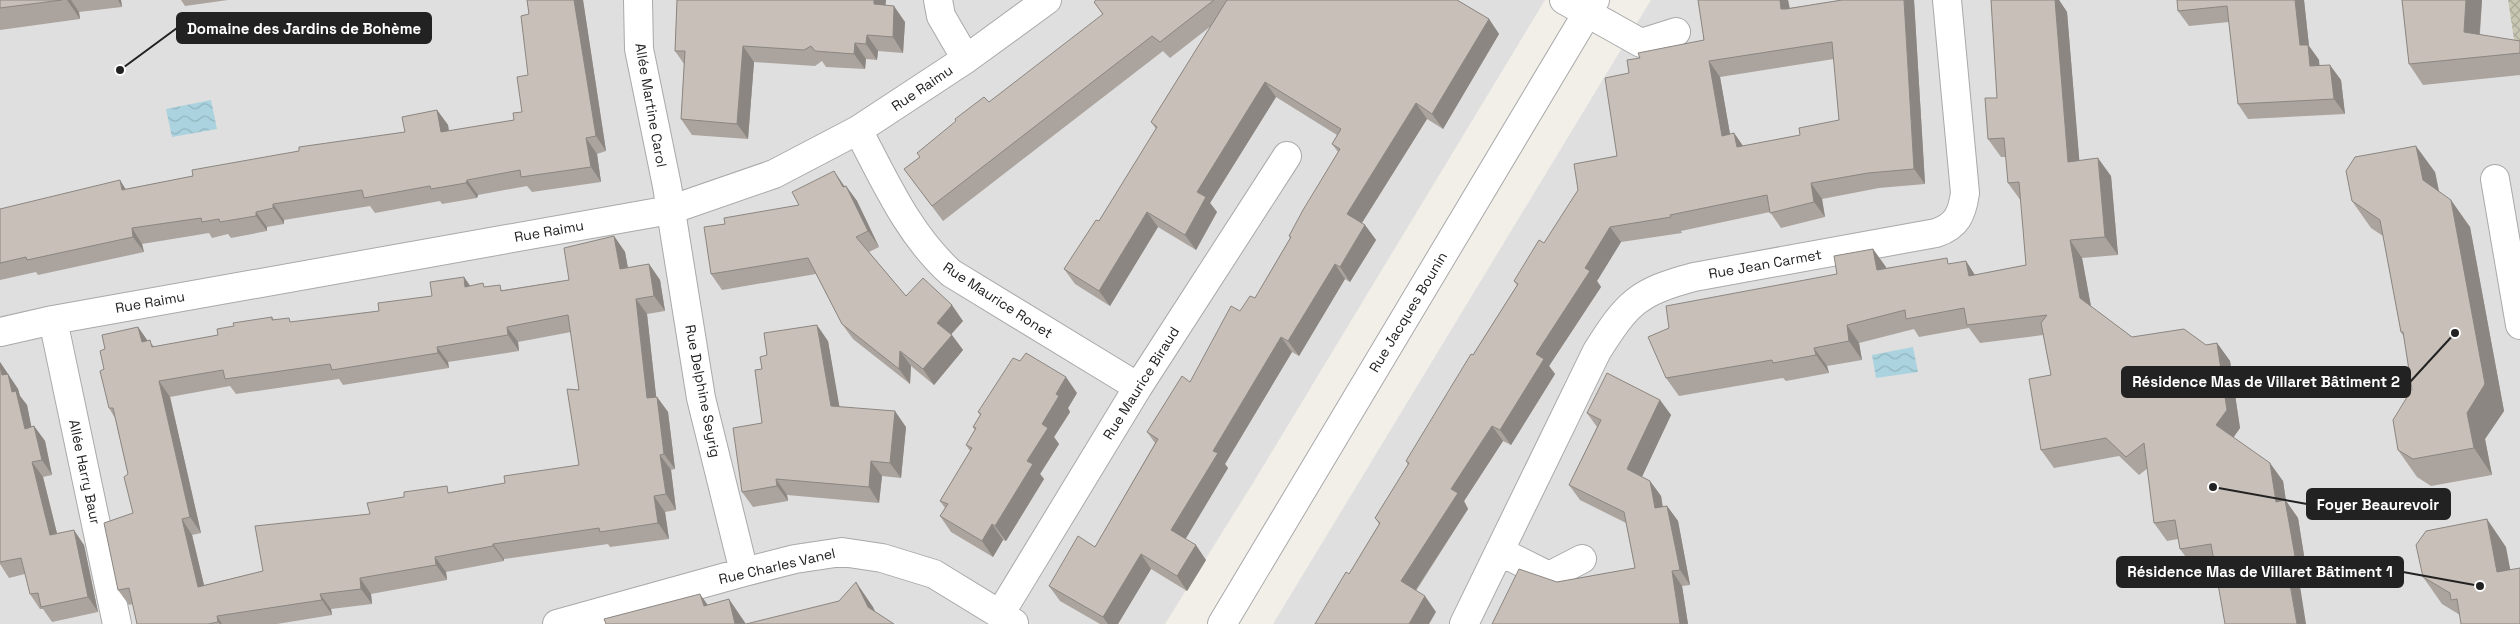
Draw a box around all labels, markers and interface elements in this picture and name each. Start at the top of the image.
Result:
callout: Domaine des Jardins de Bohème [177,13,431,43]
text: Domaine des Jardins de Bohème [187,19,421,38]
street label: Allée Martine Carol [631,42,671,168]
street label: Rue Raimu [888,61,956,115]
street label: Rue Raimu [513,216,585,246]
street label: Rue Jean Carmet [1707,245,1823,283]
street label: Rue Jacques Bounin [1365,248,1451,376]
street label: Rue Maurice Ronet [940,258,1056,342]
street label: Rue Raimu [114,287,186,317]
street label: Rue Delphine Seyrig [681,323,725,459]
street label: Rue Maurice Biraud [1099,323,1183,443]
callout: Résidence Mas de Villaret Bâtiment 2 [2122,367,2410,397]
text: Résidence Mas de Villaret Bâtiment 2 [2132,372,2400,391]
street label: Allée Harry Baur [65,418,105,526]
callout: Foyer Beaurevoir [2307,489,2450,519]
text: Foyer Beaurevoir [2317,495,2439,514]
street label: Rue Charles Vanel [717,544,837,588]
callout: Résidence Mas de Villaret Bâtiment 1 [2117,557,2403,587]
text: Résidence Mas de Villaret Bâtiment 1 [2127,562,2393,581]

